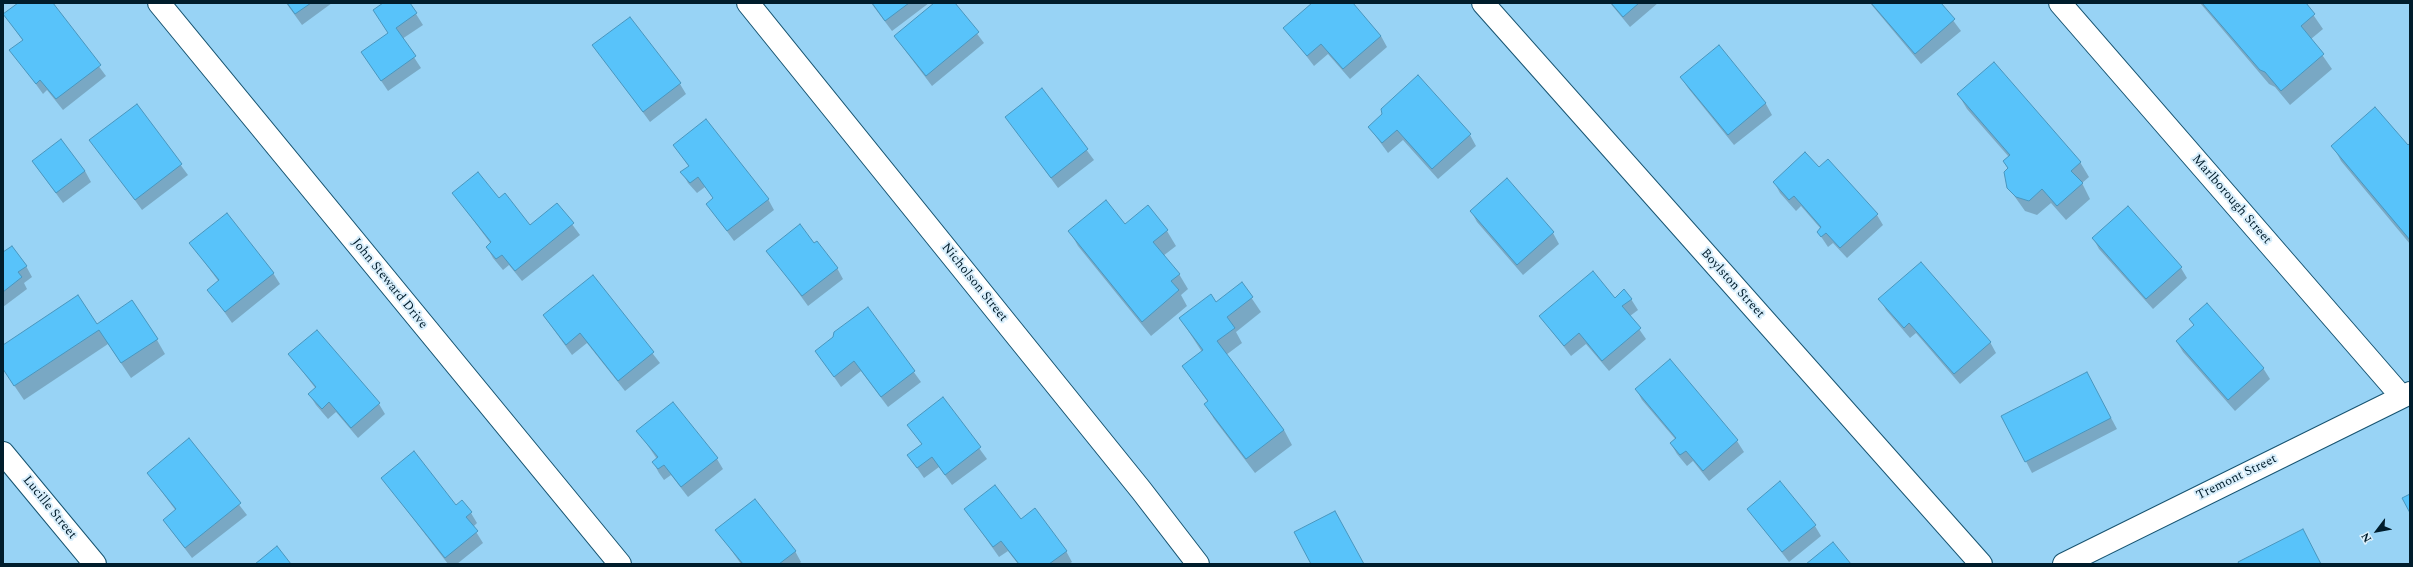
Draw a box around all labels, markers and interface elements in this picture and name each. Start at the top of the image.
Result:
street label: Marlborough Street [2188,152,2274,248]
street label: John Steward Drive [348,236,430,332]
street label: Nicholson Street [938,241,1010,325]
street label: Boylston Street [1697,246,1767,322]
street label: Tremont Street [2194,452,2280,504]
street label: Lucille Street [19,473,79,543]
north arrow [2357,511,2397,551]
text: N [2357,529,2376,546]

